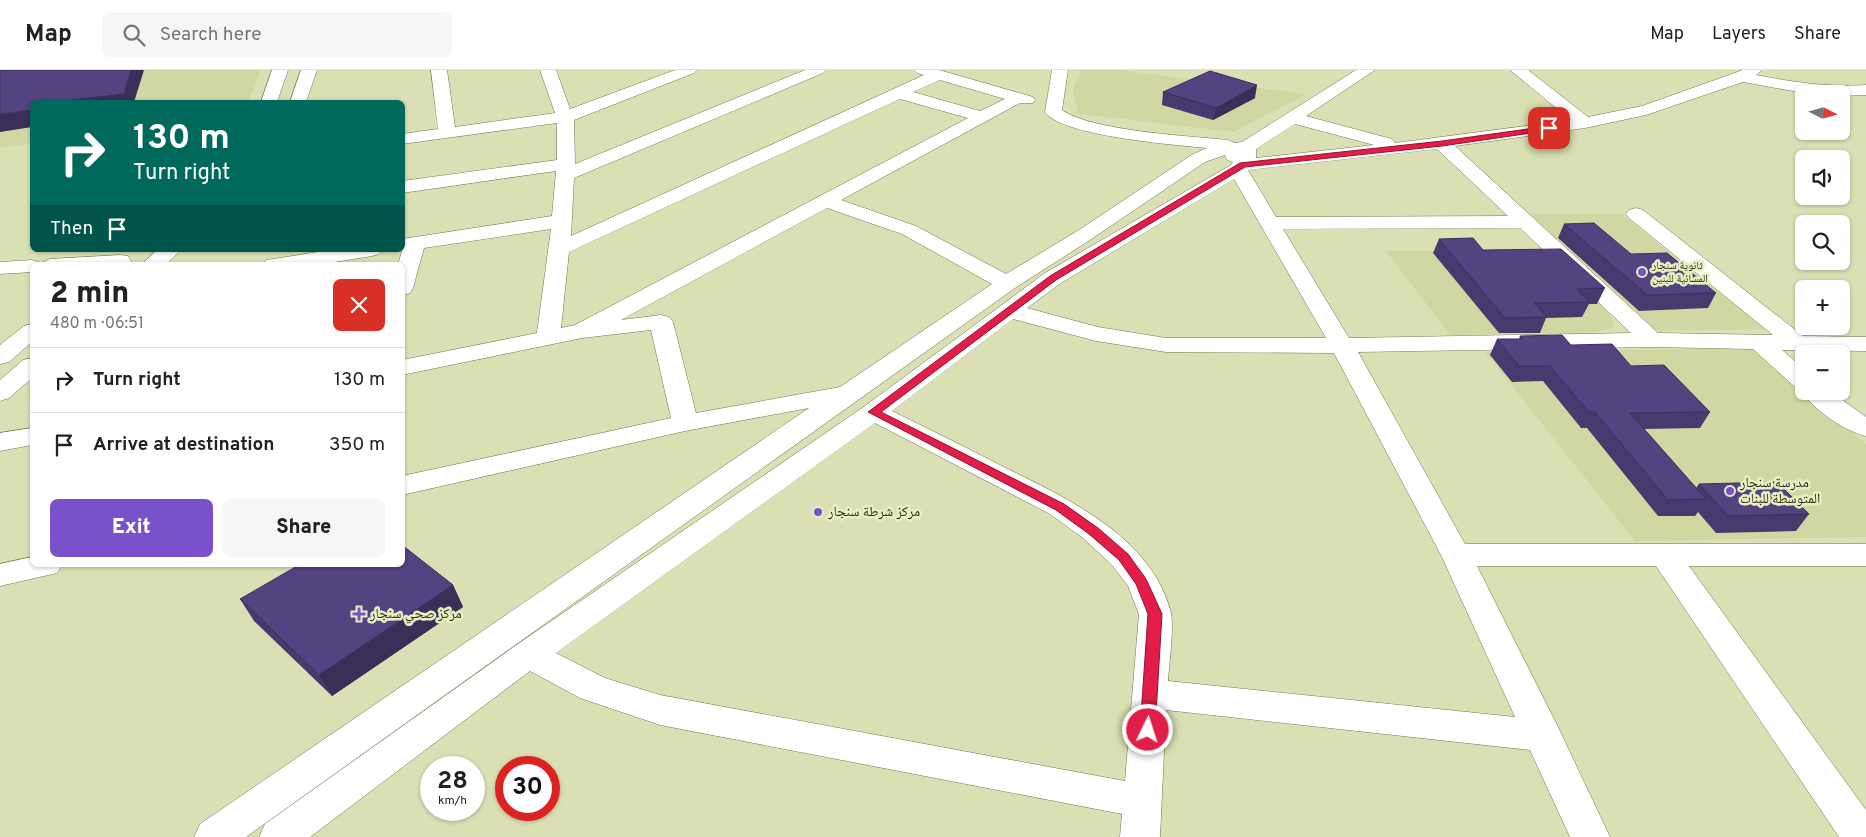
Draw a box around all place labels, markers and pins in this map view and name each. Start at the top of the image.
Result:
pin [1528,107,1570,149]
place label: ثانوية سنجار المسائية للبنين [1651,259,1708,286]
marker: ثانوية سنجار المسائية للبنين [1636,266,1648,278]
place label: مدرسة سنجار المتوسطة للبنات [1739,475,1820,508]
marker: مدرسة سنجار المتوسطة للبنات [1724,485,1736,497]
place label: مركز شرطة سنجار [827,504,920,521]
marker: مركز شرطة سنجار [812,506,824,518]
place label: مركز صحي سنجار [369,606,462,624]
marker: مركز صحي سنجار [352,607,366,621]

